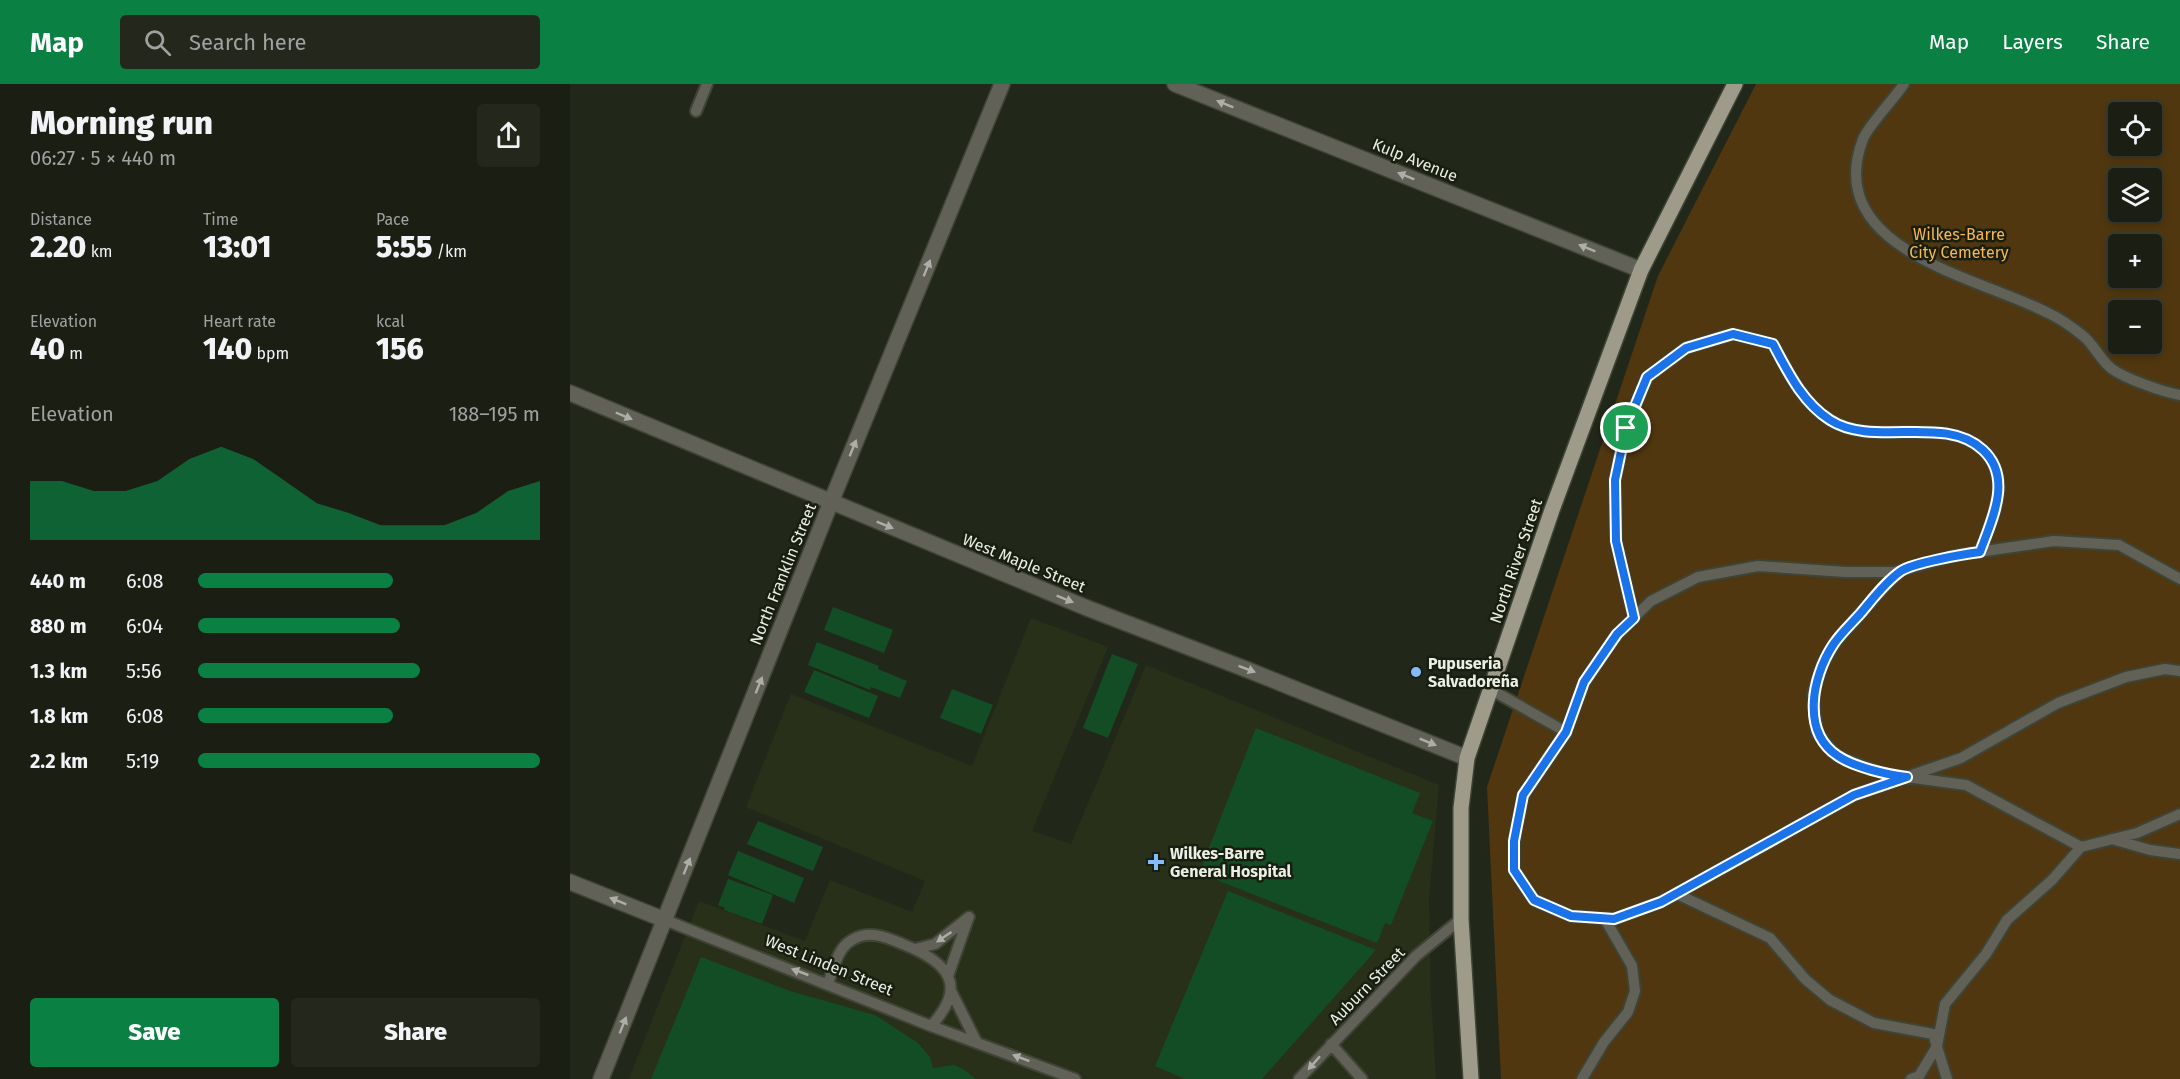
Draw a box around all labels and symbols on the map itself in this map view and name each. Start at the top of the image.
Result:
one-way arrow [1215,99,1233,109]
street label: Kulp Avenue [1370,134,1460,186]
one-way arrow [1397,171,1415,180]
park label: Wilkes-Barre City Cemetery [1909,225,2009,262]
one-way arrow [1578,243,1596,252]
one-way arrow [923,259,932,277]
pin [1600,402,1651,453]
one-way arrow [615,411,633,421]
one-way arrow [848,439,858,457]
street label: North River Street [1486,496,1546,626]
street label: North Franklin Street [746,500,820,648]
one-way arrow [876,521,894,530]
street label: West Maple Street [960,530,1088,596]
one-way arrow [1056,595,1074,604]
place label: Pupuseria Salvadoreña [1428,654,1519,691]
one-way arrow [1238,665,1256,674]
marker: Pupuseria Salvadoreña [1409,665,1423,679]
one-way arrow [754,675,764,693]
one-way arrow [1419,738,1437,747]
place label: Wilkes-Barre General Hospital [1170,844,1292,881]
marker: Wilkes-Barre General Hospital [1147,853,1165,871]
one-way arrow [683,857,692,875]
one-way arrow [608,896,626,906]
street label: West Linden Street [762,931,896,999]
one-way arrow [936,931,952,942]
street label: Auburn Street [1325,943,1409,1029]
one-way arrow [791,967,809,977]
one-way arrow [619,1016,628,1034]
one-way arrow [1012,1053,1030,1062]
one-way arrow [1307,1055,1321,1070]

